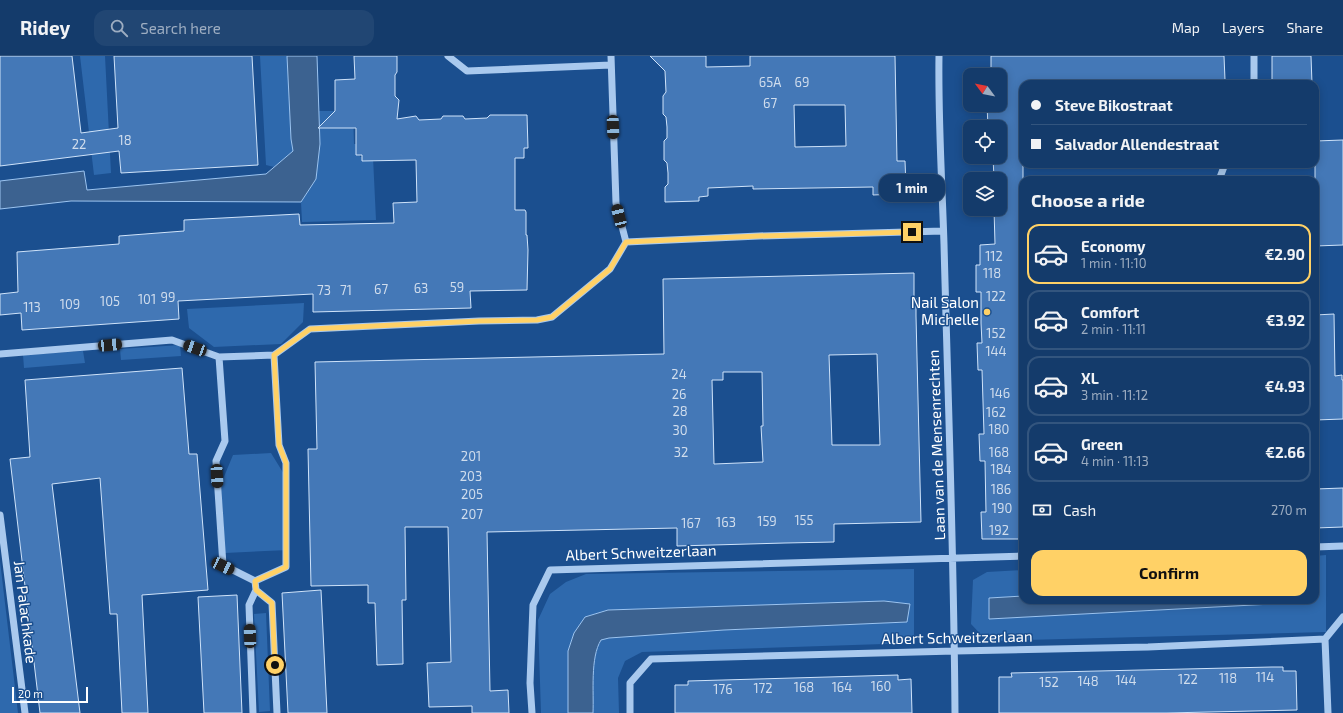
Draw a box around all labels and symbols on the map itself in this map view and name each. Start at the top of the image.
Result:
north arrow [963,68,1007,112]
house number: 65A [759,74,781,90]
house number: 69 [795,74,809,90]
house number: 67 [763,95,777,111]
car [607,115,619,139]
house number: 18 [118,132,132,148]
house number: 22 [72,136,86,152]
callout: 1 min [879,174,945,202]
car [610,203,628,229]
route end [903,223,921,241]
house number: 112 [985,248,1003,264]
house number: 118 [983,265,1001,281]
house number: 59 [450,279,464,295]
house number: 63 [414,280,428,296]
house number: 67 [374,281,388,297]
house number: 73 [317,282,331,298]
house number: 71 [340,282,352,298]
house number: 122 [986,288,1006,304]
house number: 99 [161,289,175,305]
house number: 101 [138,291,156,307]
house number: 105 [100,293,120,309]
place label: Nail Salon Michelle [911,293,979,328]
house number: 109 [60,296,80,312]
house number: 113 [23,299,41,315]
marker: Nail Salon Michelle [982,307,992,317]
house number: 152 [986,325,1006,341]
car [98,338,122,352]
car [182,338,208,358]
house number: 144 [985,343,1007,359]
street label: Laan van de Mensenrechten [924,349,948,541]
house number: 24 [671,366,687,382]
house number: 146 [990,385,1010,401]
house number: 26 [672,386,686,402]
house number: 28 [672,403,688,419]
house number: 162 [986,404,1006,420]
house number: 180 [989,421,1009,437]
house number: 30 [672,422,688,438]
house number: 32 [674,444,688,460]
house number: 168 [989,444,1009,460]
house number: 201 [461,448,481,464]
house number: 184 [990,461,1012,477]
car [210,464,224,488]
house number: 203 [460,468,482,484]
house number: 186 [991,481,1011,497]
house number: 205 [461,486,483,502]
house number: 190 [992,500,1012,516]
house number: 207 [461,506,483,522]
house number: 155 [794,512,814,528]
house number: 159 [757,513,777,529]
house number: 163 [716,514,736,530]
house number: 167 [681,515,701,531]
house number: 192 [989,522,1009,538]
street label: Albert Schweitzerlaan [565,540,717,564]
car [210,555,236,577]
street label: Jan Palachkade [11,559,41,664]
car [244,624,256,648]
street label: Albert Schweitzerlaan [881,627,1033,647]
route start [266,656,284,674]
house number: 114 [1256,669,1274,685]
house number: 118 [1219,670,1237,686]
house number: 122 [1178,671,1198,687]
house number: 144 [1115,672,1137,688]
house number: 148 [1077,673,1099,689]
house number: 152 [1039,674,1059,690]
house number: 160 [871,678,891,694]
house number: 168 [794,679,814,695]
house number: 164 [832,679,852,695]
house number: 172 [753,680,773,696]
house number: 176 [713,681,733,697]
scale bar [12,685,88,704]

